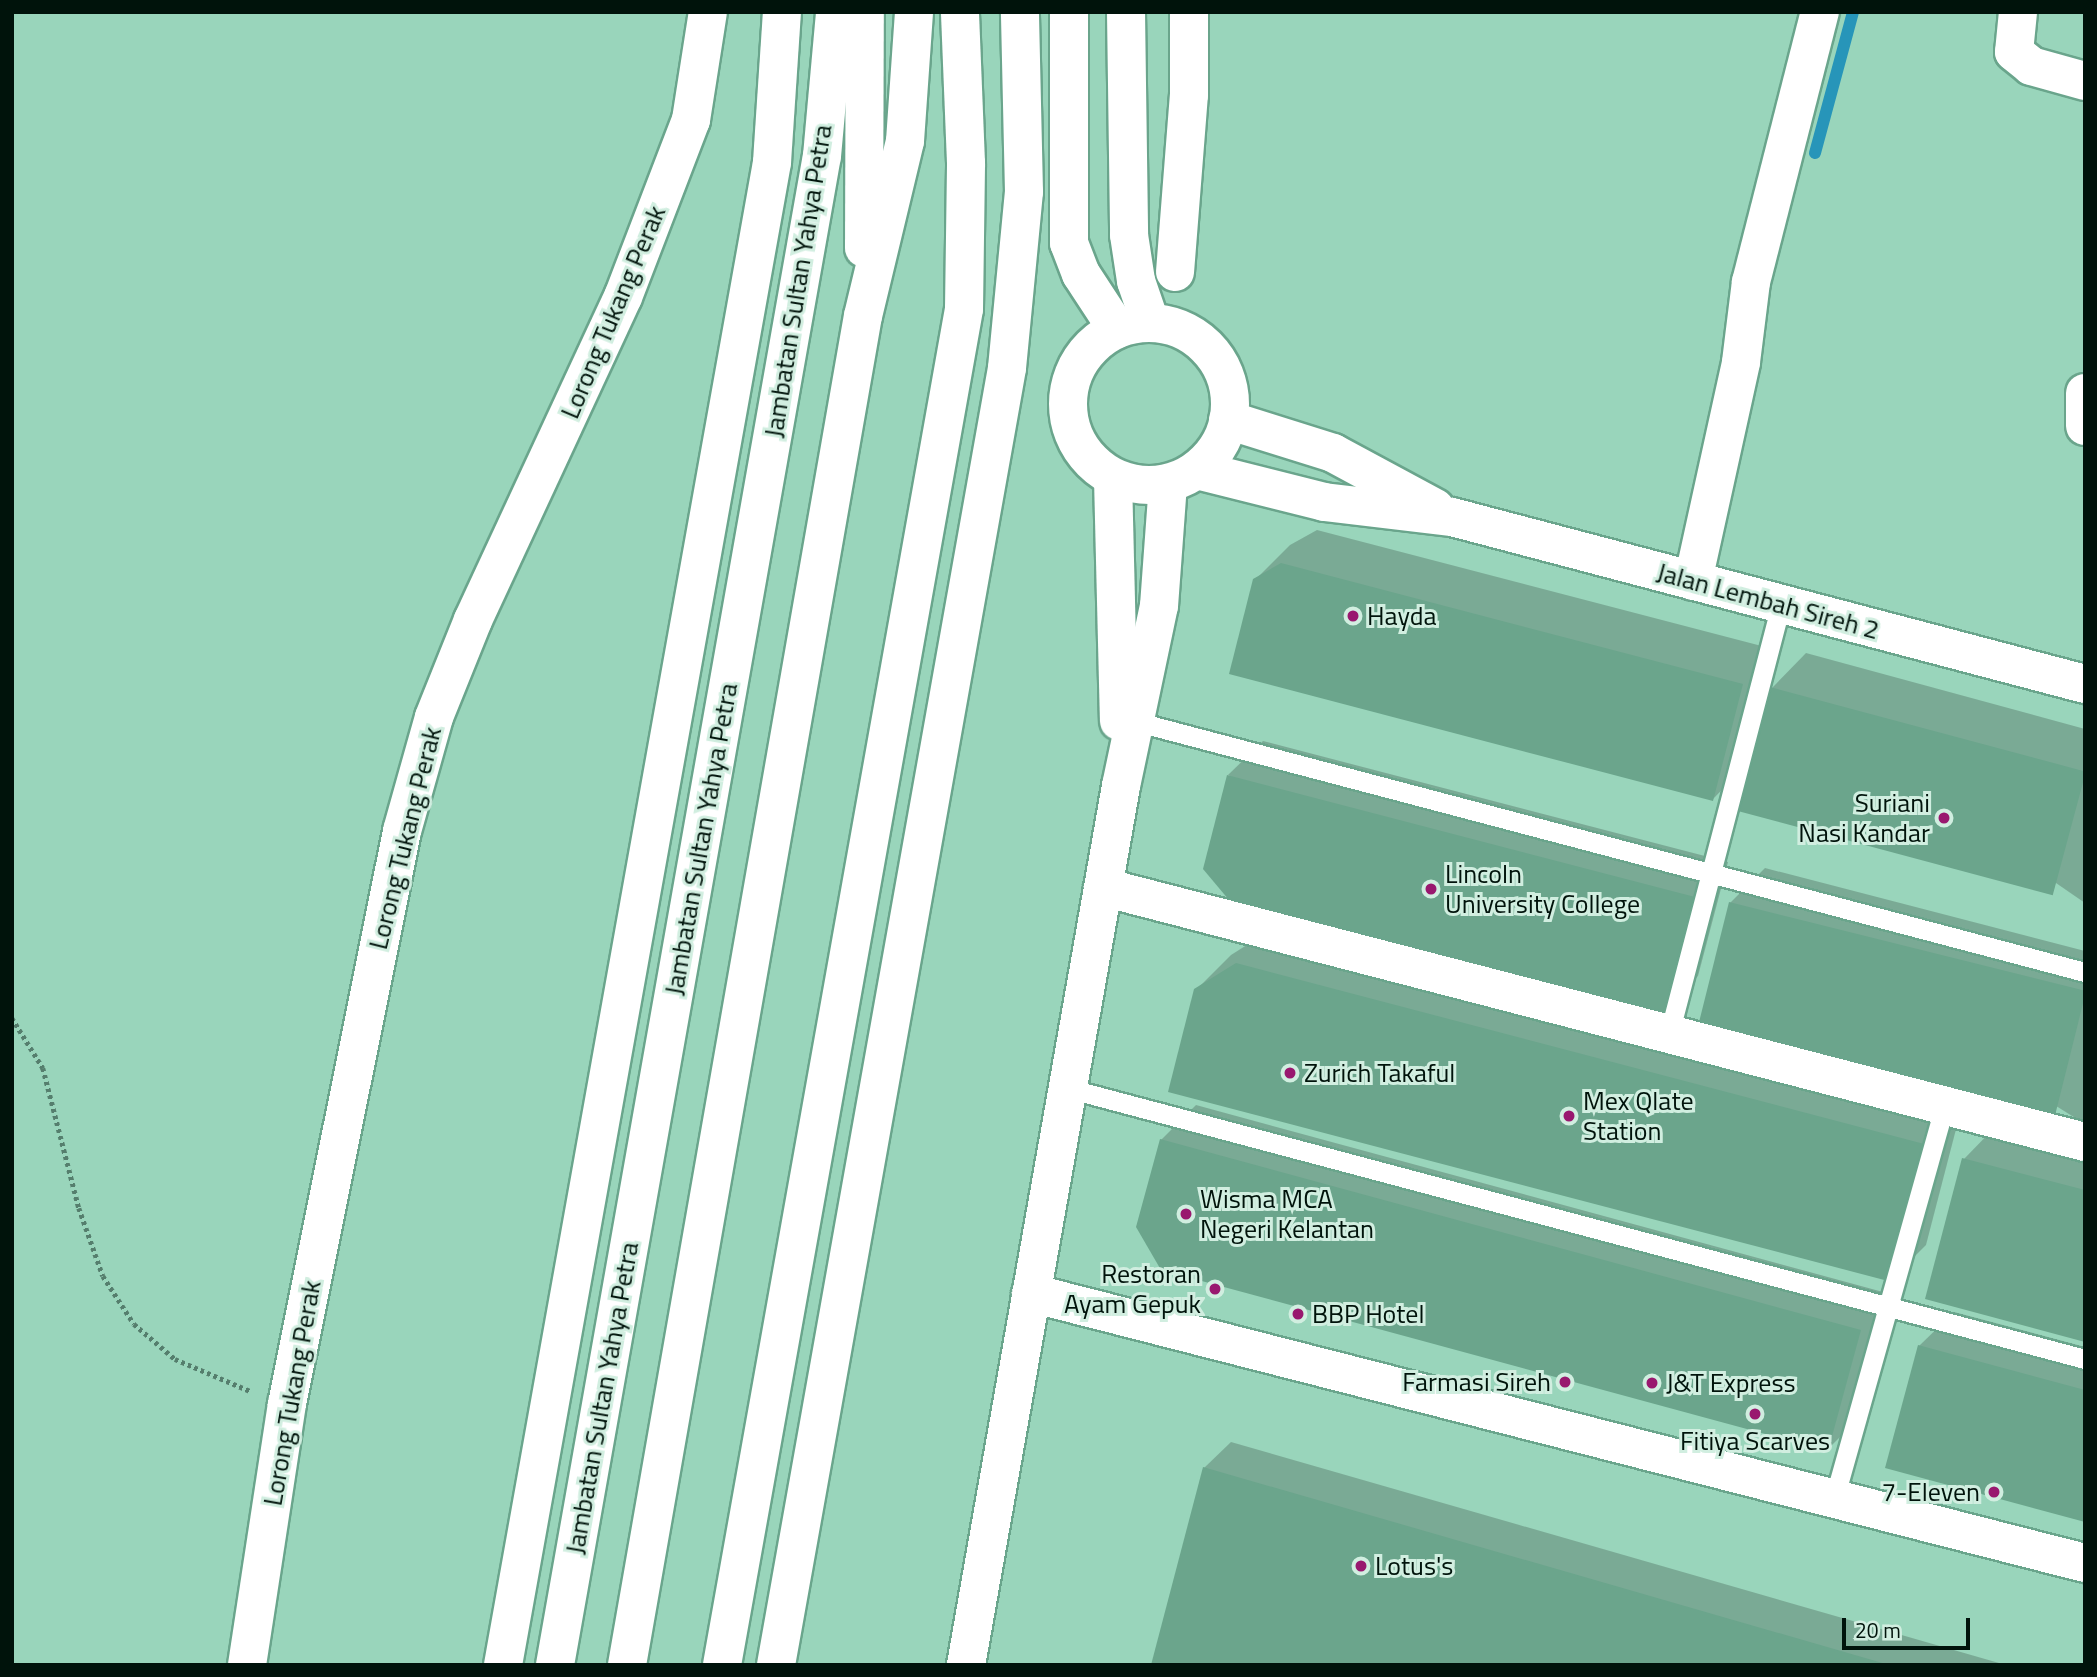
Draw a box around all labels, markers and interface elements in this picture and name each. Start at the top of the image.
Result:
street label: Jambatan Sultan Yahya Petra [758,122,838,440]
street label: Lorong Tukang Perak [554,201,672,423]
street label: Jalan Lembah Sireh 2 [1653,556,1883,646]
place label: Hayda [1367,600,1437,632]
marker: Hayda [1345,608,1361,624]
street label: Jambatan Sultan Yahya Petra [658,681,744,997]
street label: Lorong Tukang Perak [362,724,448,952]
place label: Suriani Nasi Kandar [1798,787,1930,848]
marker: Suriani Nasi Kandar [1936,810,1952,826]
place label: Lincoln University College [1445,858,1640,920]
marker: Lincoln University College [1423,881,1439,897]
place label: Zurich Takaful [1304,1057,1455,1089]
marker: Zurich Takaful [1282,1065,1298,1081]
place label: Mex Qlate Station [1583,1085,1694,1146]
marker: Mex Qlate Station [1561,1108,1577,1124]
place label: Wisma MCA Negeri Kelantan [1200,1183,1374,1244]
marker: Wisma MCA Negeri Kelantan [1178,1206,1194,1222]
street label: Jambatan Sultan Yahya Petra [559,1240,645,1556]
place label: Restoran Ayam Gepuk [1064,1258,1201,1320]
street label: Lorong Tukang Perak [257,1278,327,1508]
marker: Restoran Ayam Gepuk [1207,1281,1223,1297]
place label: BBP Hotel [1312,1298,1424,1330]
marker: BBP Hotel [1290,1306,1306,1322]
place label: Farmasi Sireh [1402,1366,1551,1398]
place label: J&T Express [1666,1367,1796,1399]
marker: Farmasi Sireh [1557,1374,1573,1390]
marker: J&T Express [1644,1375,1660,1391]
marker: Fitiya Scarves [1747,1406,1763,1422]
place label: Fitiya Scarves [1680,1425,1830,1457]
place label: 7-Eleven [1881,1476,1980,1508]
marker: 7-Eleven [1986,1484,2002,1500]
place label: Lotus's [1375,1550,1453,1582]
marker: Lotus's [1353,1558,1369,1574]
scale bar [1845,1604,1973,1648]
text: 20 m [1855,1614,1901,1646]

